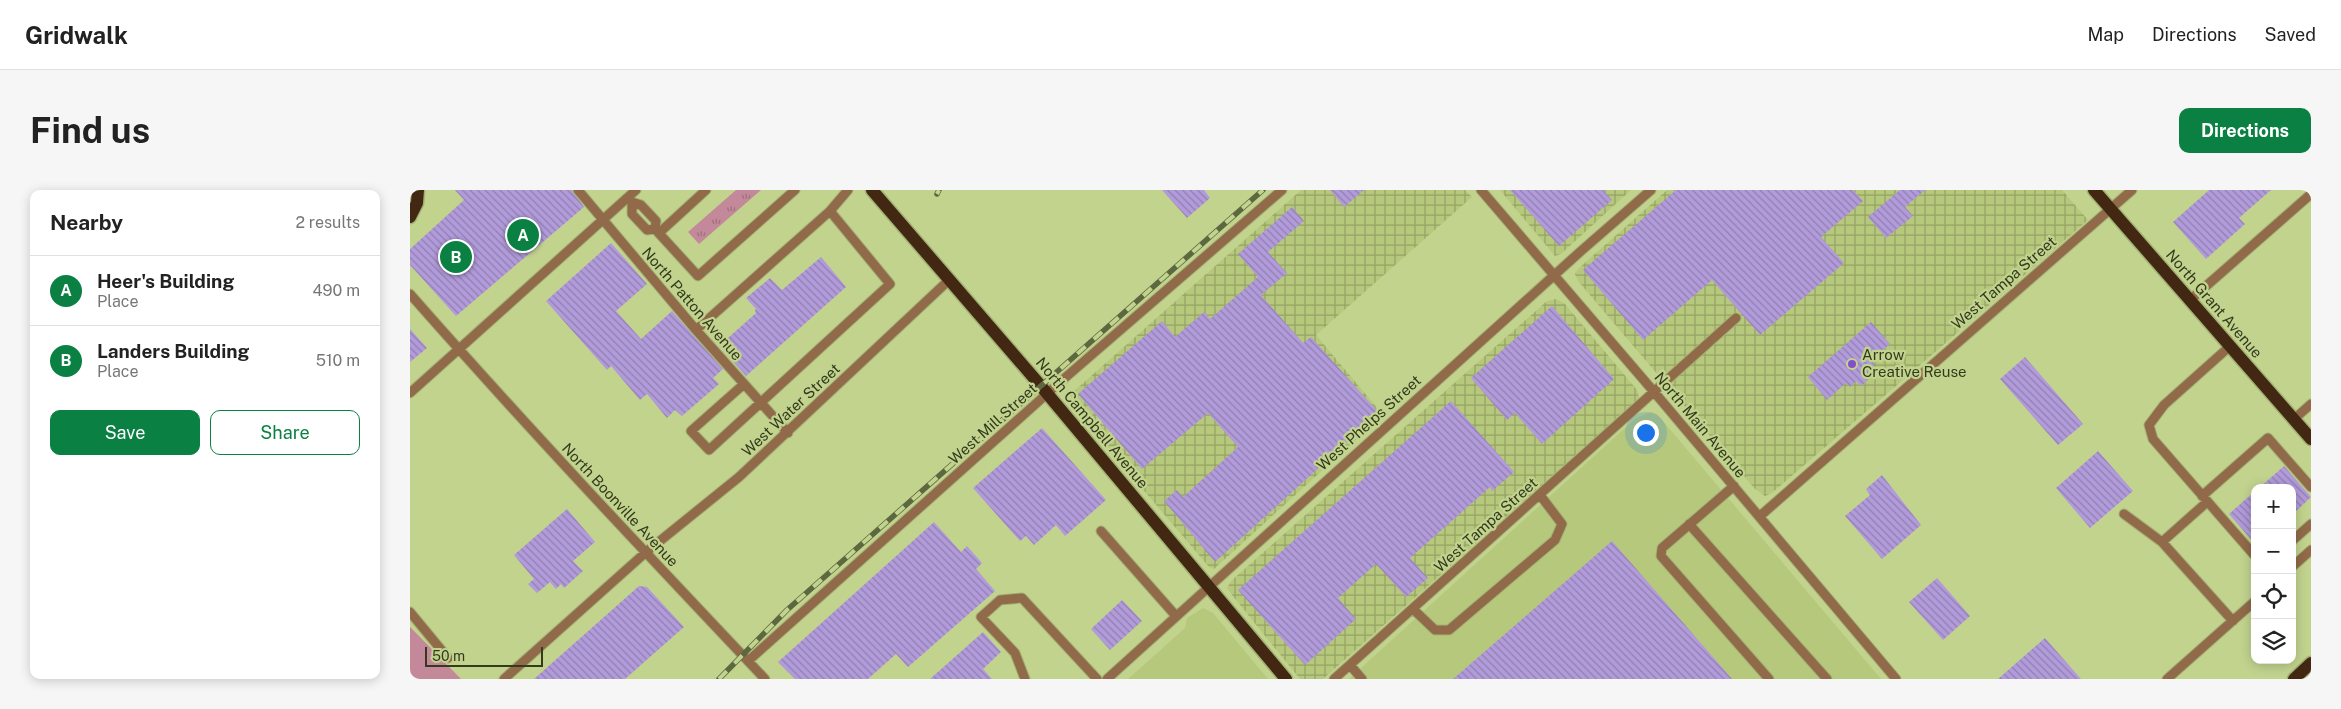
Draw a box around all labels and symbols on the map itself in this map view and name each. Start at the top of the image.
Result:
pin: A [507,216,539,254]
street label: West Tampa Street [1948,233,2059,333]
pin: B [440,238,472,276]
street label: North Patton Avenue [639,244,746,364]
street label: North Grant Avenue [2163,246,2266,361]
place label: Arrow Creative Reuse [1862,346,1967,380]
street label: North Campbell Avenue [1033,354,1152,491]
marker: Arrow Creative Reuse [1846,358,1858,370]
street label: West Water Street [738,360,843,459]
street label: North Main Avenue [1651,368,1750,481]
street label: West Phelps Street [1313,371,1424,474]
street label: West Mill Street [945,380,1040,468]
your location [1633,420,1659,446]
street label: North Boonville Avenue [559,439,682,570]
street label: West Tampa Street [1431,474,1541,575]
scale bar [425,644,542,667]

